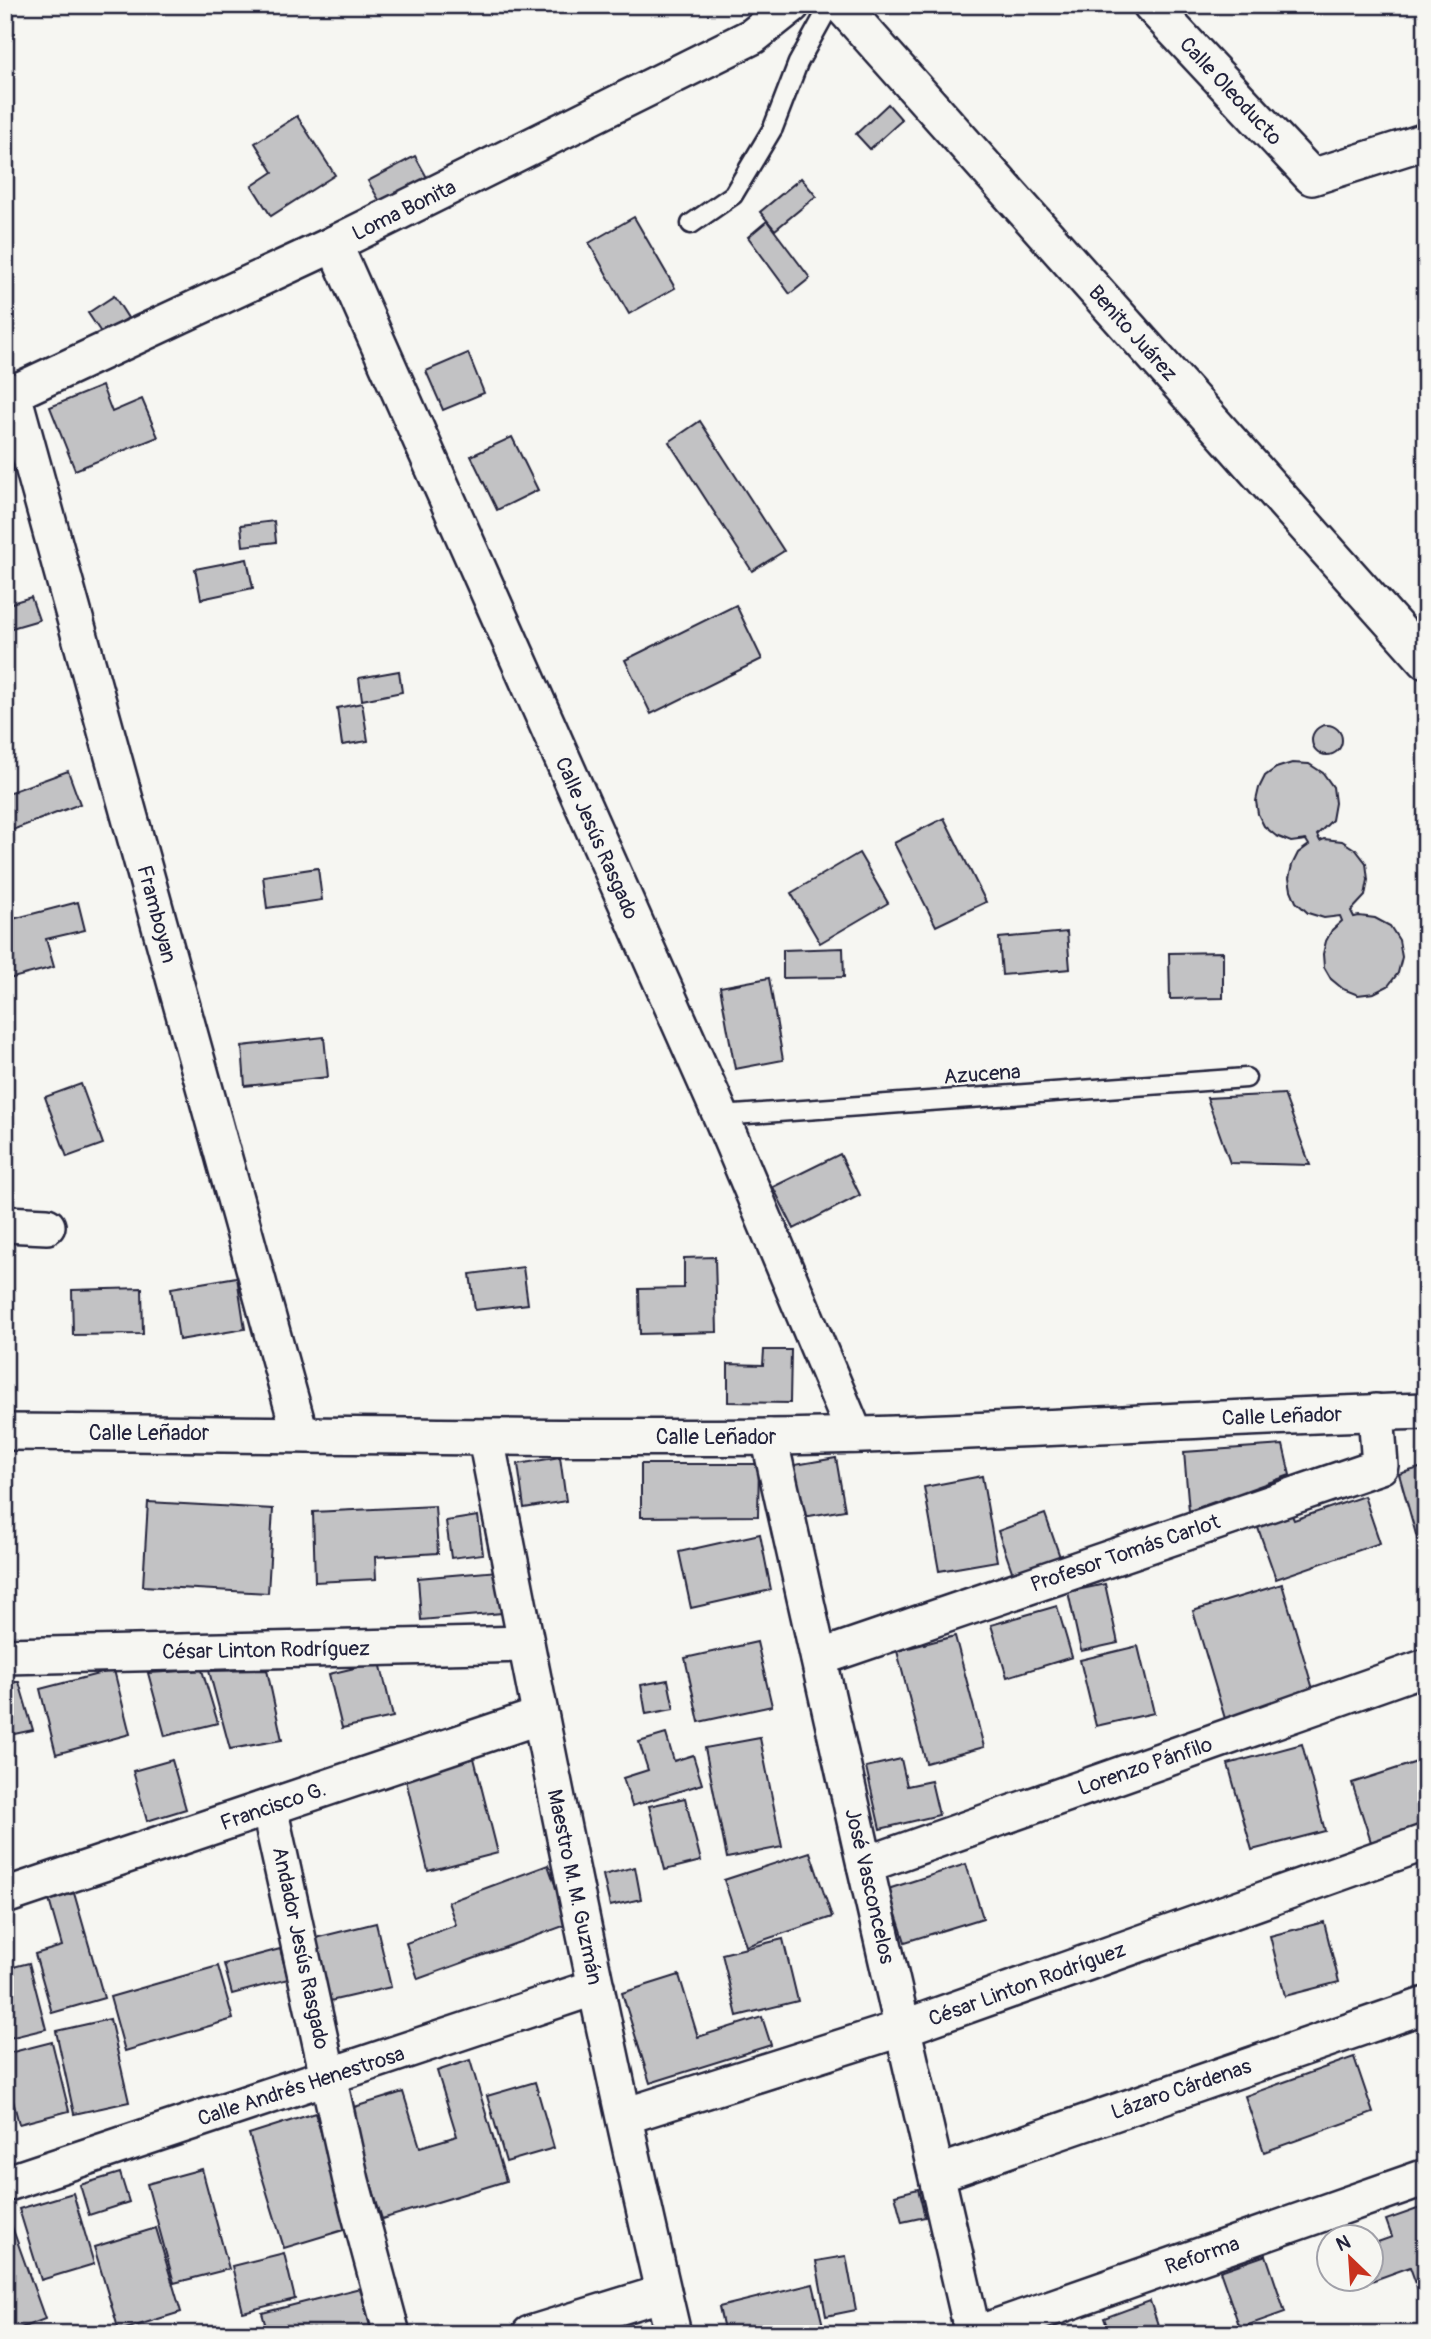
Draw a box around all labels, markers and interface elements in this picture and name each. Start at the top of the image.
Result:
street label: Calle Oleoducto [1173,31,1288,151]
street label: Loma Bonita [348,174,461,247]
street label: Benito Juárez [1082,280,1183,387]
street label: Calle Jesús Rasgado [549,753,644,924]
street label: Framboyan [131,862,183,966]
street label: Azucena [943,1058,1021,1091]
street label: Calle Leñador [1221,1401,1343,1432]
street label: Calle Leñador [89,1420,210,1447]
street label: Calle Leñador [656,1424,777,1451]
street label: Profesor Tomás Carlot [1027,1508,1224,1599]
street label: César Linton Rodríguez [162,1635,370,1666]
street label: Lorenzo Pánfilo [1074,1731,1216,1802]
street label: Francisco G. [217,1776,330,1837]
street label: Maestro M. M. Guzmán [541,1787,608,1987]
street label: José Vasconcelos [839,1806,901,1967]
street label: Andador Jesús Rasgado [266,1844,335,2052]
street label: César Linton Rodríguez [925,1936,1130,2033]
street label: Calle Andrés Henestrosa [194,2040,408,2133]
street label: Lázaro Cárdenas [1107,2053,1255,2126]
north arrow [1316,2224,1386,2294]
street label: Reforma [1161,2230,1243,2281]
text: N [1332,2230,1354,2257]

